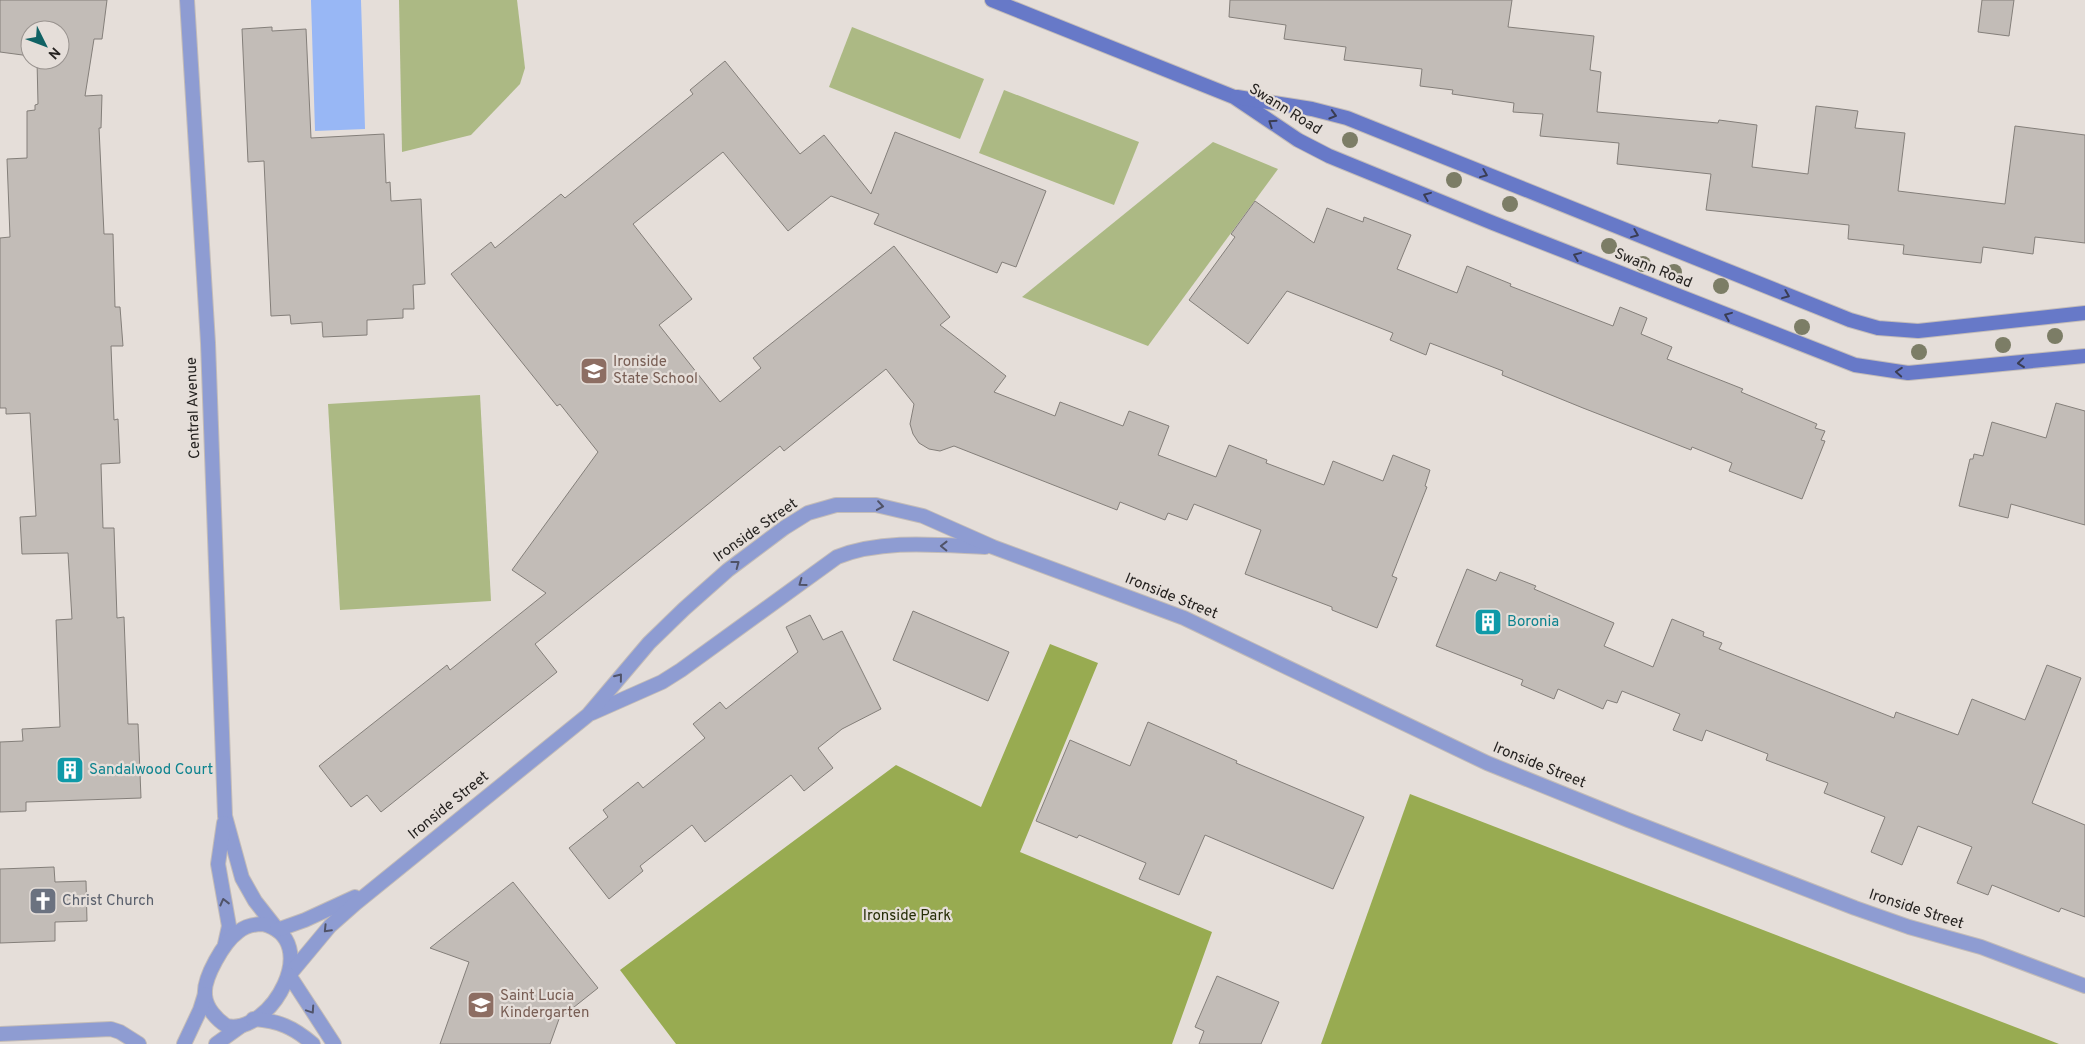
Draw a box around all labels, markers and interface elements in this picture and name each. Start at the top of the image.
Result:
north arrow [20,20,70,70]
text: N [44,43,63,62]
street label: Swann Road [1245,80,1325,140]
one-way arrow [1329,109,1337,119]
one-way arrow [1268,119,1277,129]
one-way arrow [1480,168,1488,178]
one-way arrow [1423,191,1432,202]
one-way arrow [1630,228,1639,238]
street label: Swann Road [1611,245,1695,293]
one-way arrow [1573,252,1582,263]
one-way arrow [1781,288,1790,299]
one-way arrow [1724,312,1733,323]
place label: Ironside State School [613,353,698,389]
school or university icon: Ironside State School [579,356,609,386]
street label: Central Avenue [183,357,205,459]
one-way arrow [2017,357,2025,368]
one-way arrow [1894,367,1902,378]
street label: Ironside Street [710,495,802,567]
one-way arrow [877,500,885,511]
one-way arrow [940,541,948,551]
one-way arrow [730,562,739,570]
street label: Ironside Street [1122,570,1220,624]
one-way arrow [798,577,808,586]
building icon: Boronia [1473,607,1503,637]
place label: Boronia [1507,613,1559,632]
one-way arrow [614,674,623,683]
street label: Ironside Street [1490,739,1588,793]
building icon: Sandalwood Court [55,755,85,785]
place label: Sandalwood Court [89,761,213,780]
street label: Ironside Street [405,768,493,844]
church icon: Christ Church [28,886,58,916]
street label: Ironside Street [1866,886,1966,934]
place label: Christ Church [62,892,154,911]
one-way arrow [220,899,230,907]
park label: Ironside Park [863,907,951,926]
one-way arrow [324,924,333,933]
place label: Saint Lucia Kindergarten [500,987,589,1023]
school or university icon: Saint Lucia Kindergarten [466,990,496,1020]
one-way arrow [305,1005,315,1014]

